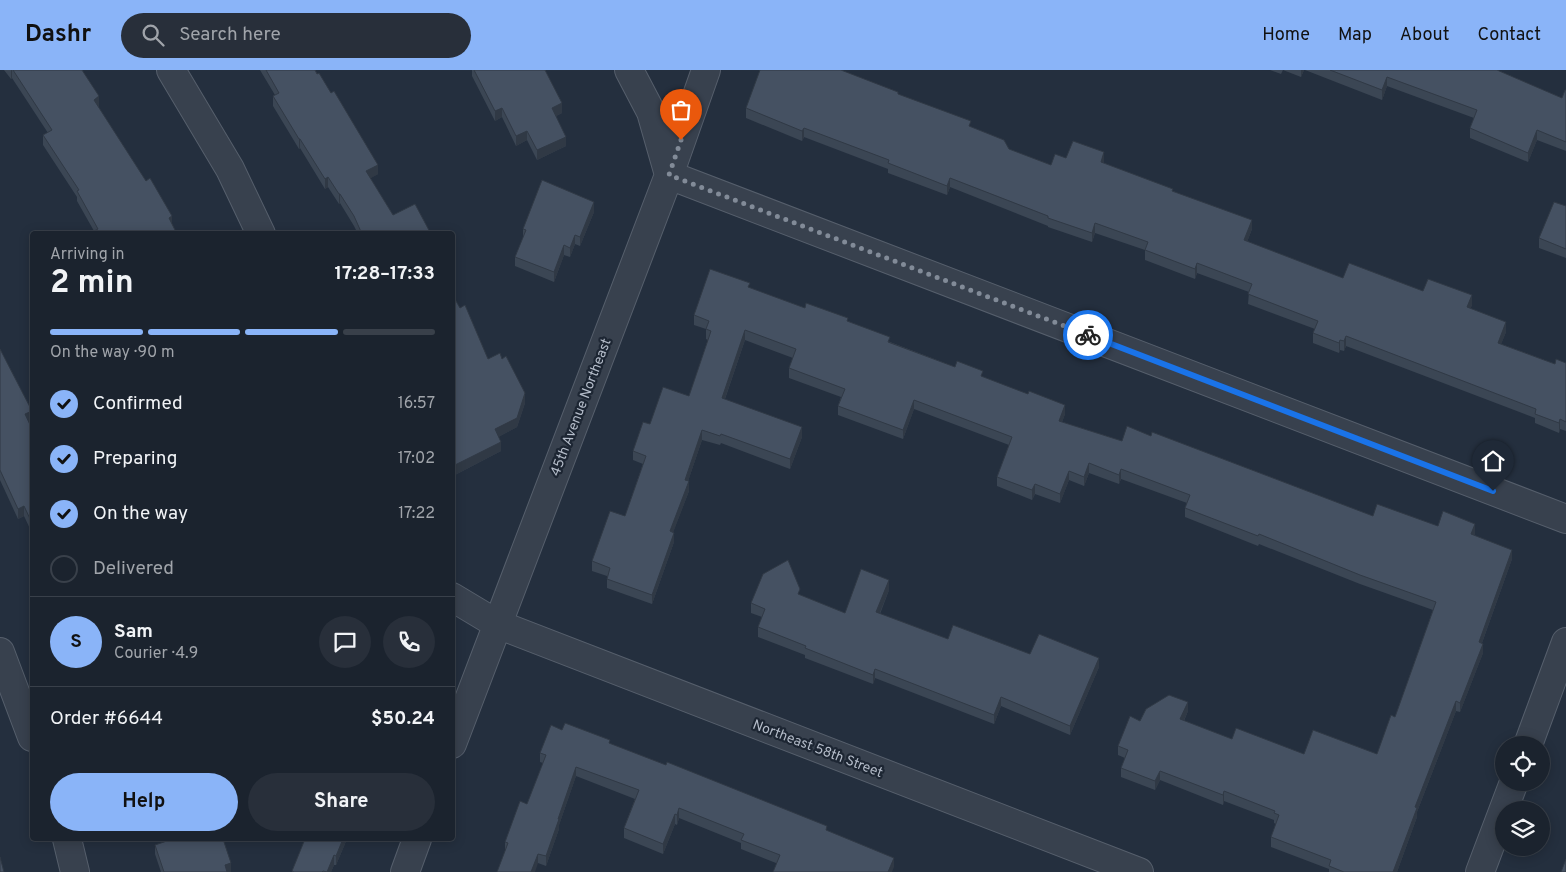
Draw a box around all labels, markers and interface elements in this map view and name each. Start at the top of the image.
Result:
search box [121,13,471,58]
text: Dashr [25,20,91,50]
icon: search [139,21,167,49]
text: Search here [179,23,281,47]
text: Home [1262,24,1310,47]
text: Map [1338,24,1372,47]
text: About [1400,24,1449,47]
text: Contact [1477,24,1541,47]
pin [660,89,702,140]
icon: bag [667,96,695,124]
text: Arriving in [50,245,125,265]
text: 17:28–17:33 [334,262,435,286]
text: 2 min [50,264,134,304]
courier [1063,310,1113,360]
icon: bike [1074,321,1102,349]
street label: 45th Avenue Northeast [547,336,616,479]
text: On the way · 90 m [50,343,175,363]
icon: check [50,390,78,418]
text: Confirmed [93,392,183,416]
text: 16:57 [398,394,435,414]
pin [1472,440,1514,491]
icon: check [50,445,78,473]
text: Preparing [93,447,177,471]
icon: home [1479,447,1507,475]
text: 17:02 [398,449,435,469]
icon: check [50,500,78,528]
text: On the way [93,502,188,526]
text: 17:22 [398,504,435,524]
text: Delivered [93,557,174,581]
button: chat [319,616,371,668]
button: phone [383,616,435,668]
text: Sam [114,620,153,644]
text: S [70,630,82,654]
text: Courier · 4.9 [114,644,198,664]
text: Order #6644 [50,707,163,731]
text: $50.24 [371,707,435,731]
street label: Northeast 58th Street [750,717,885,782]
map controls [1495,736,1550,856]
button: locate [1495,736,1550,791]
button: Help [50,773,238,831]
button: Share [248,773,435,831]
button: layers [1495,801,1550,856]

